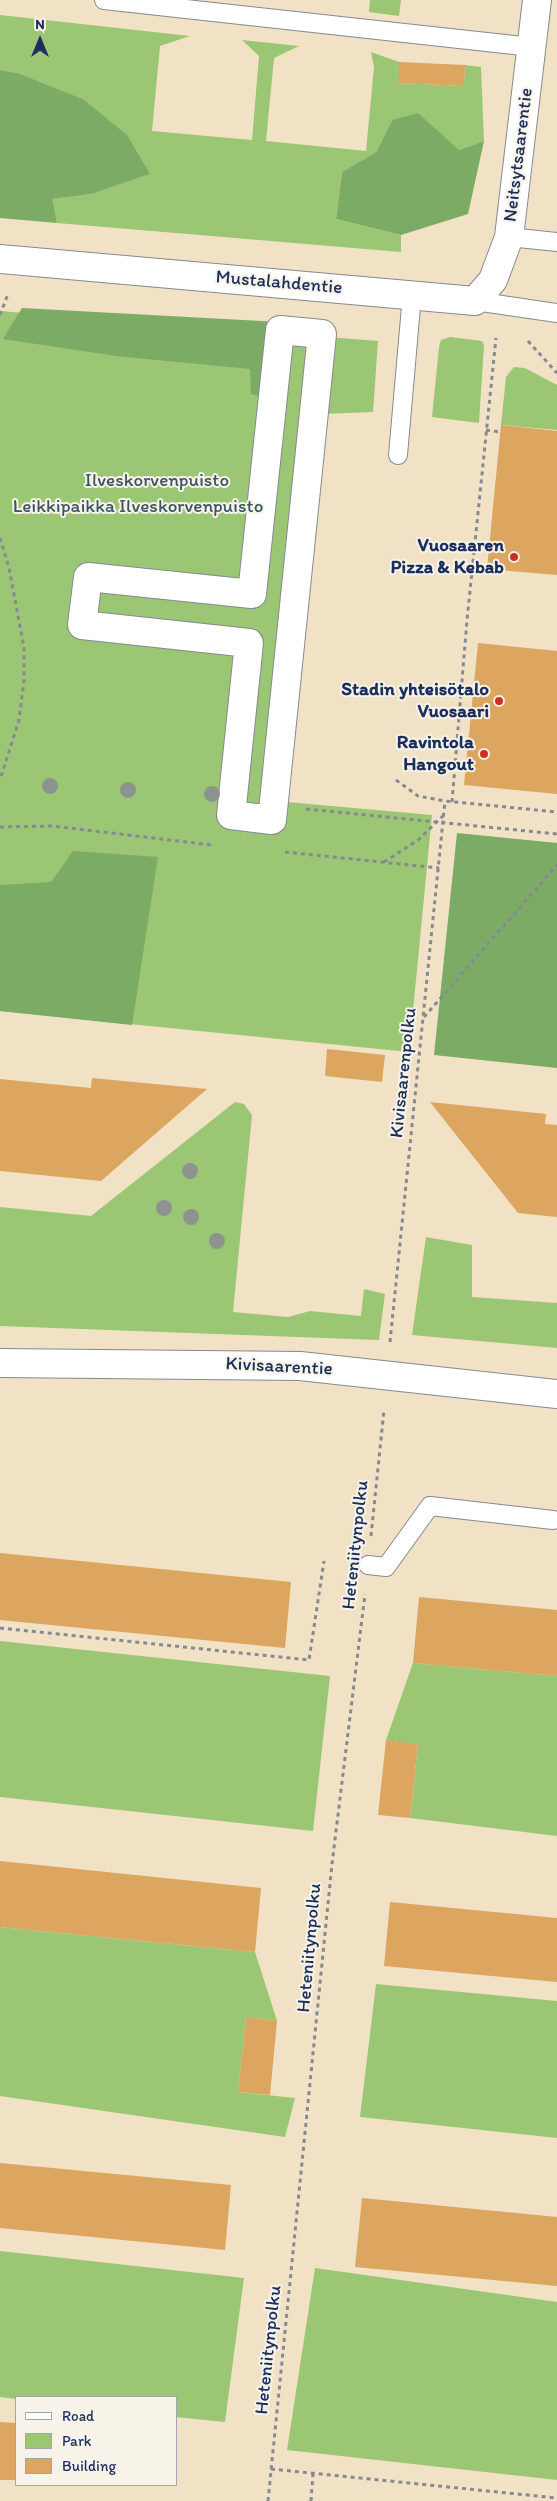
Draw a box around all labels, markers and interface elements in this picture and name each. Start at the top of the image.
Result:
north arrow [15,15,65,65]
text: N [35,16,45,33]
street label: Neitsytsaarentie [499,87,539,223]
street label: Mustalahdentie [215,266,343,300]
park label: Ilveskorvenpuisto [85,470,229,492]
park label: Leikkipaikka Ilveskorvenpuisto [13,496,263,518]
place label: Vuosaaren Pizza & Kebab [390,535,504,579]
marker: Vuosaaren Pizza & Kebab [508,551,520,563]
place label: Stadin yhteisötalo Vuosaari [341,679,489,723]
marker: Stadin yhteisötalo Vuosaari [493,695,505,707]
place label: Ravintola Hangout [397,732,474,776]
marker: Ravintola Hangout [478,748,490,760]
street label: Kivisaarenpolku [386,1007,422,1139]
street label: Kivisaarentie [225,1353,333,1381]
street label: Heteniitynpolku [338,1479,374,1611]
street label: Heteniitynpolku [293,1882,327,2014]
street label: Heteniitynpolku [251,2284,287,2416]
legend [15,2396,178,2486]
text: Road [62,2407,94,2425]
text: Park [62,2432,92,2450]
text: Building [62,2457,116,2475]

